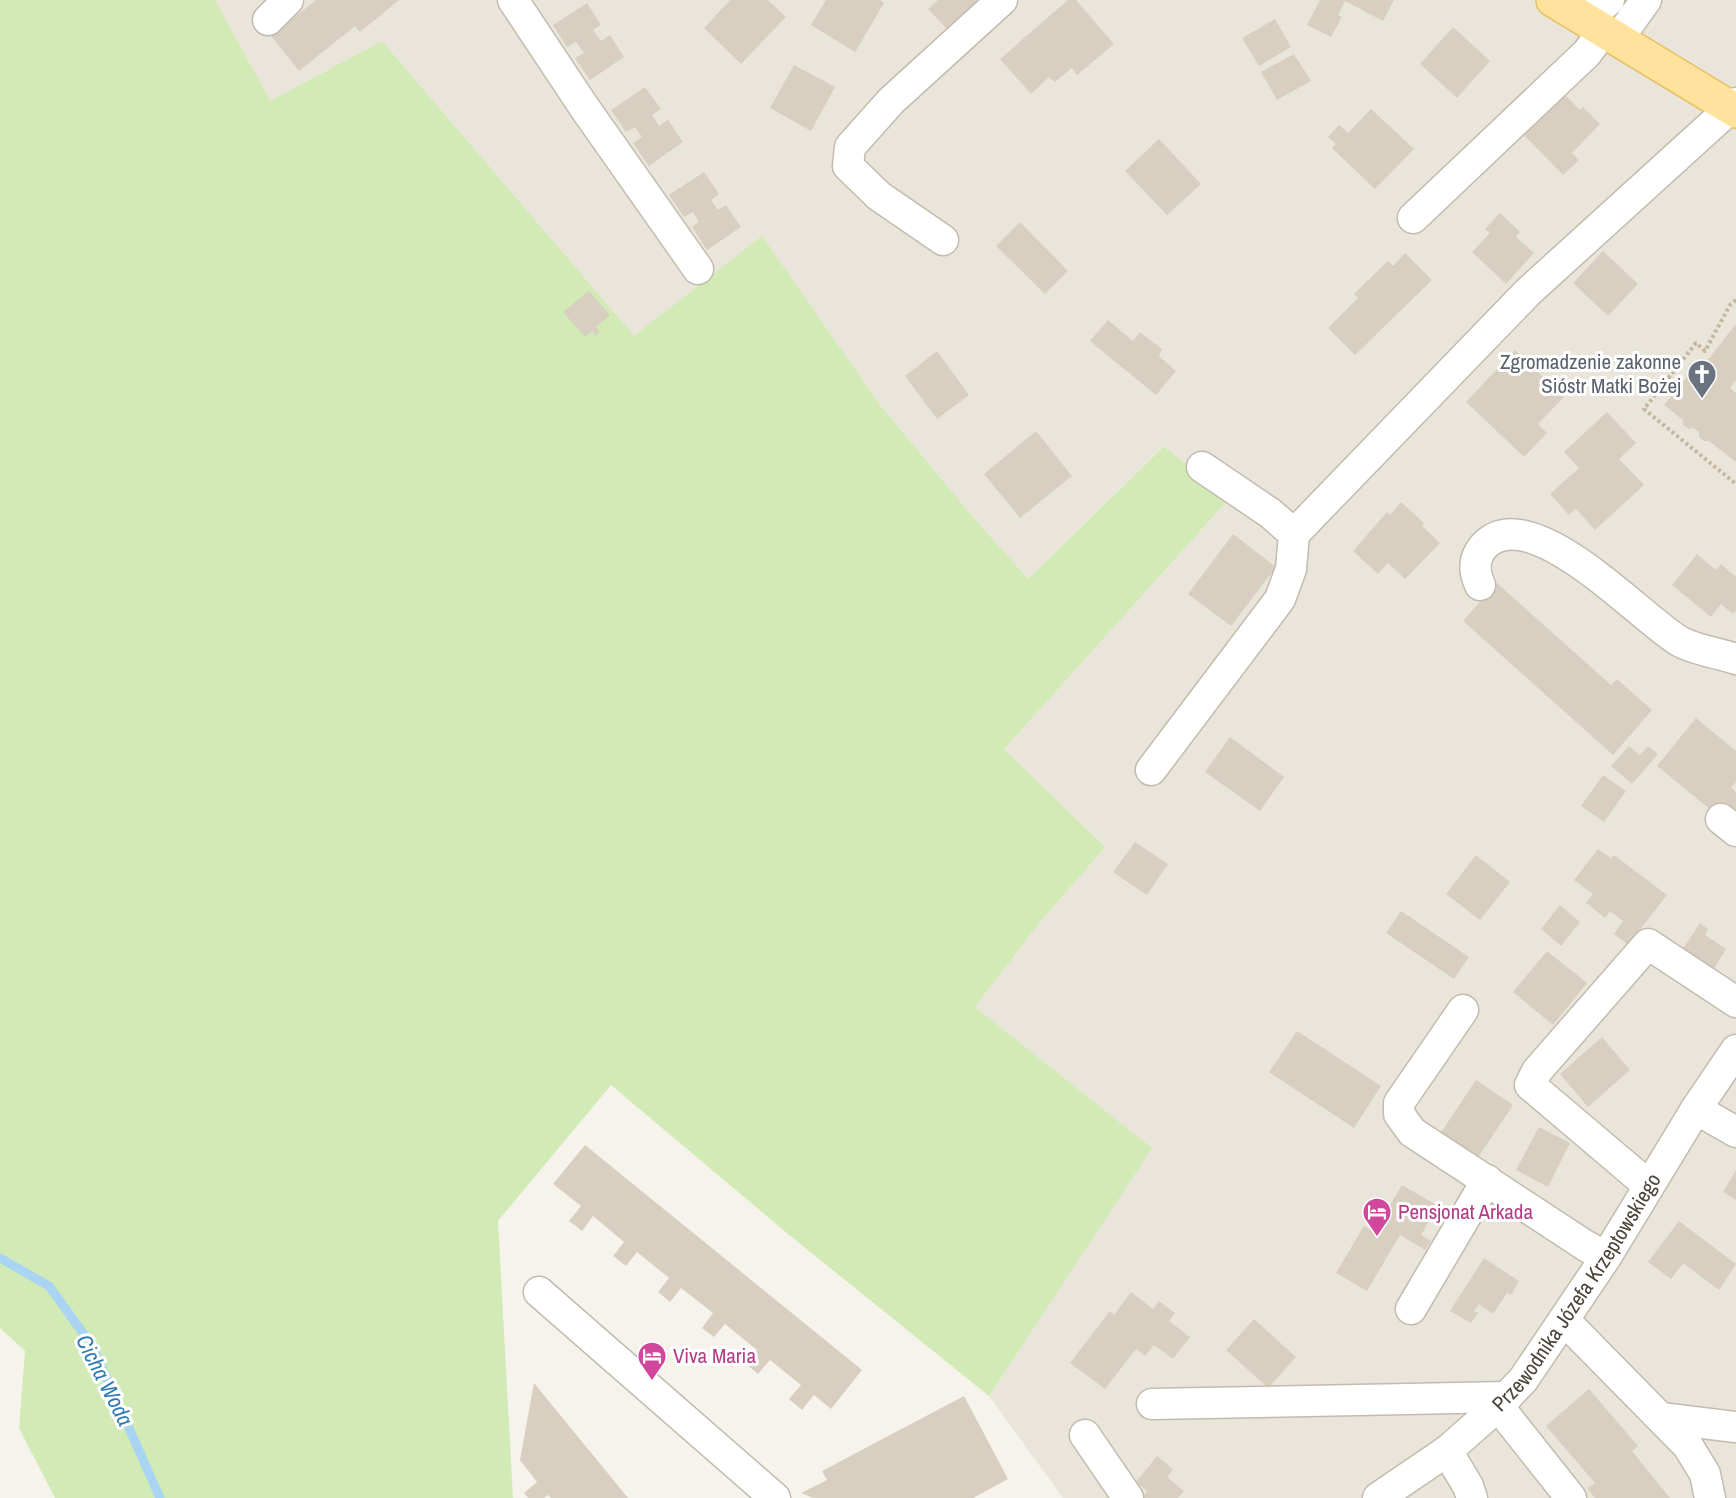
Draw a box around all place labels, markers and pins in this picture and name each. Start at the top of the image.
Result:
place label: Zgromadzenie zakonne Sióstr Matki Bożej [1500,347,1681,400]
church icon: Zgromadzenie zakonne Sióstr Matki Bożej [1686,358,1718,400]
hotel icon: Pensjonat Arkada [1361,1196,1393,1238]
place label: Pensjonat Arkada [1398,1197,1533,1226]
hotel icon: Viva Maria [636,1340,668,1382]
place label: Viva Maria [673,1341,756,1370]

